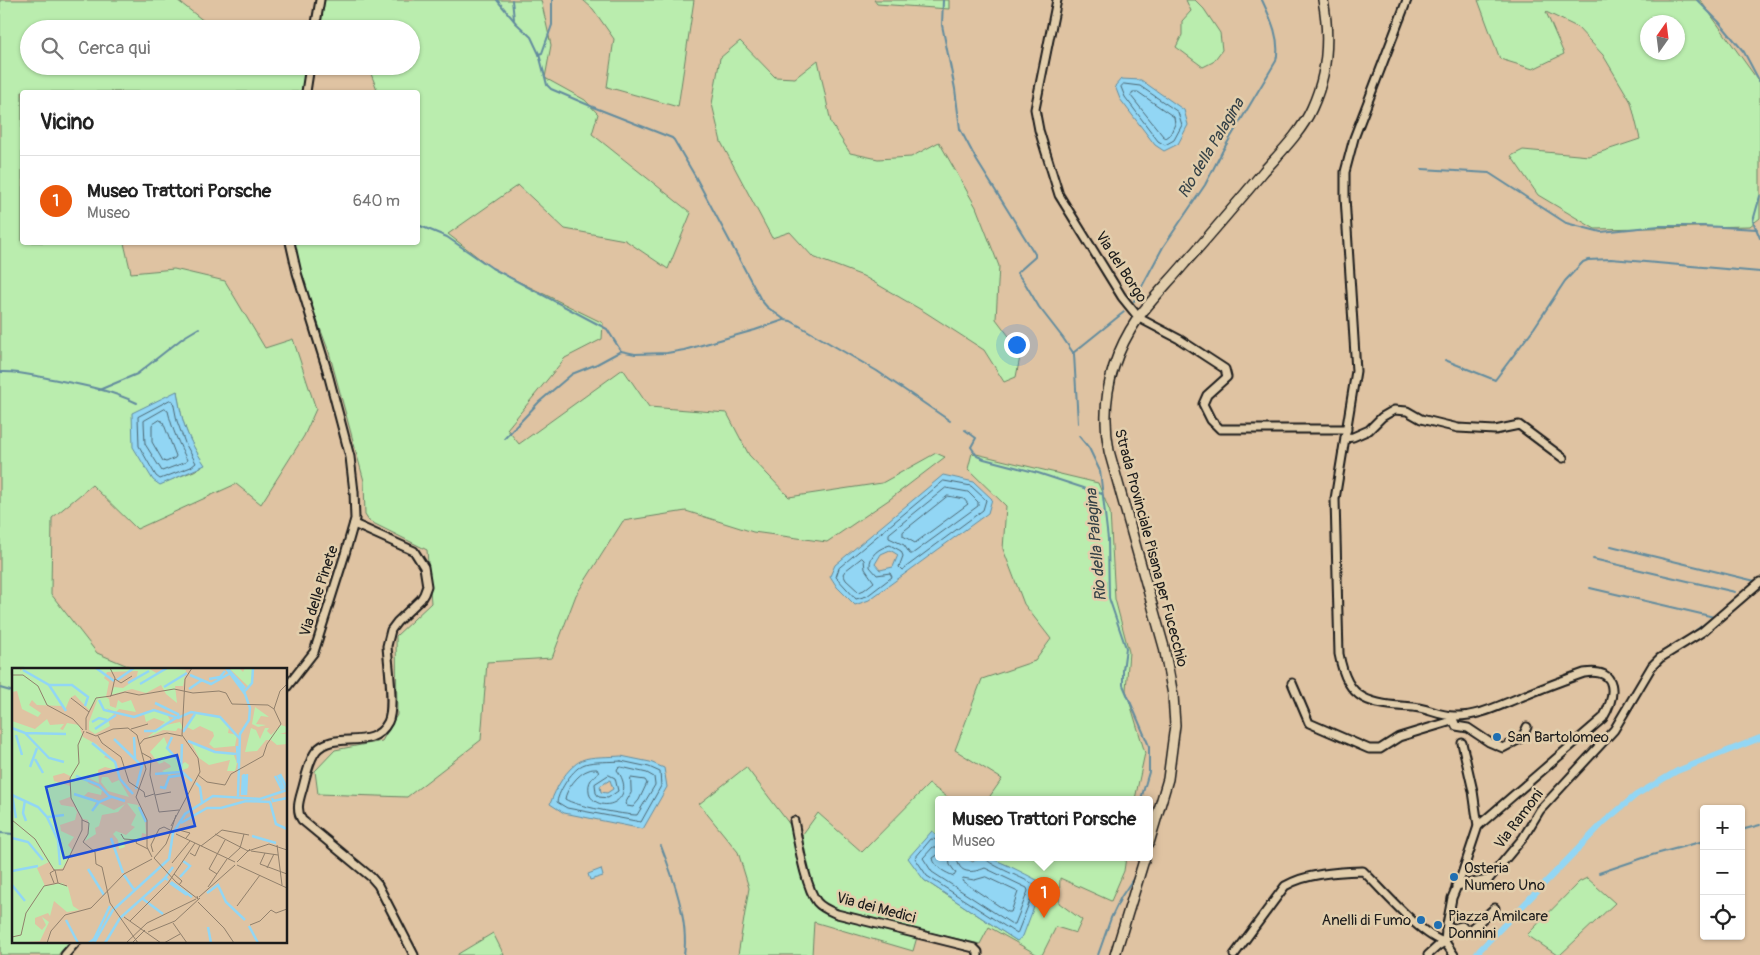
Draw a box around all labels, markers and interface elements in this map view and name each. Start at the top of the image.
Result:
north arrow [1640,15,1685,60]
search box [20,20,420,75]
icon: search [38,34,66,62]
text: Cerca qui [78,36,150,60]
water label: Rio della Palagina [1173,93,1249,201]
text: Vicino [40,109,94,136]
text: Museo Trattori Porsche [87,179,271,203]
text: 1 [53,191,59,211]
text: 640 m [353,191,400,211]
text: Museo [87,203,130,223]
street label: Via del Borgo [1091,228,1151,306]
your location [1004,332,1030,358]
street label: Strada Provinciale Pisana per Fucecchio [1110,427,1192,669]
water label: Rio della Palagina [1081,486,1111,602]
street label: Via delle Pinete [295,542,343,639]
inset map [12,668,288,942]
place label: San Bartolomeo [1507,728,1609,747]
marker: San Bartolomeo [1491,731,1503,743]
street label: Via Ramoni [1490,785,1548,853]
popup [935,796,1153,861]
map controls [1700,805,1745,940]
button: + [1700,805,1745,850]
text: Museo Trattori Porsche [952,807,1136,831]
text: Museo [952,831,995,851]
button: − [1700,850,1745,895]
place label: Osteria Numero Uno [1464,859,1545,895]
marker: Osteria Numero Uno [1448,871,1460,883]
pin: 1 [1028,877,1060,918]
street label: Via dei Medici [834,888,918,928]
button: locate [1700,895,1745,940]
place label: Piazza Amilcare Donnini [1448,907,1548,943]
place label: Anelli di Fumo [1322,911,1411,930]
marker: Anelli di Fumo [1415,914,1427,926]
marker: Piazza Amilcare Donnini [1432,919,1444,931]

